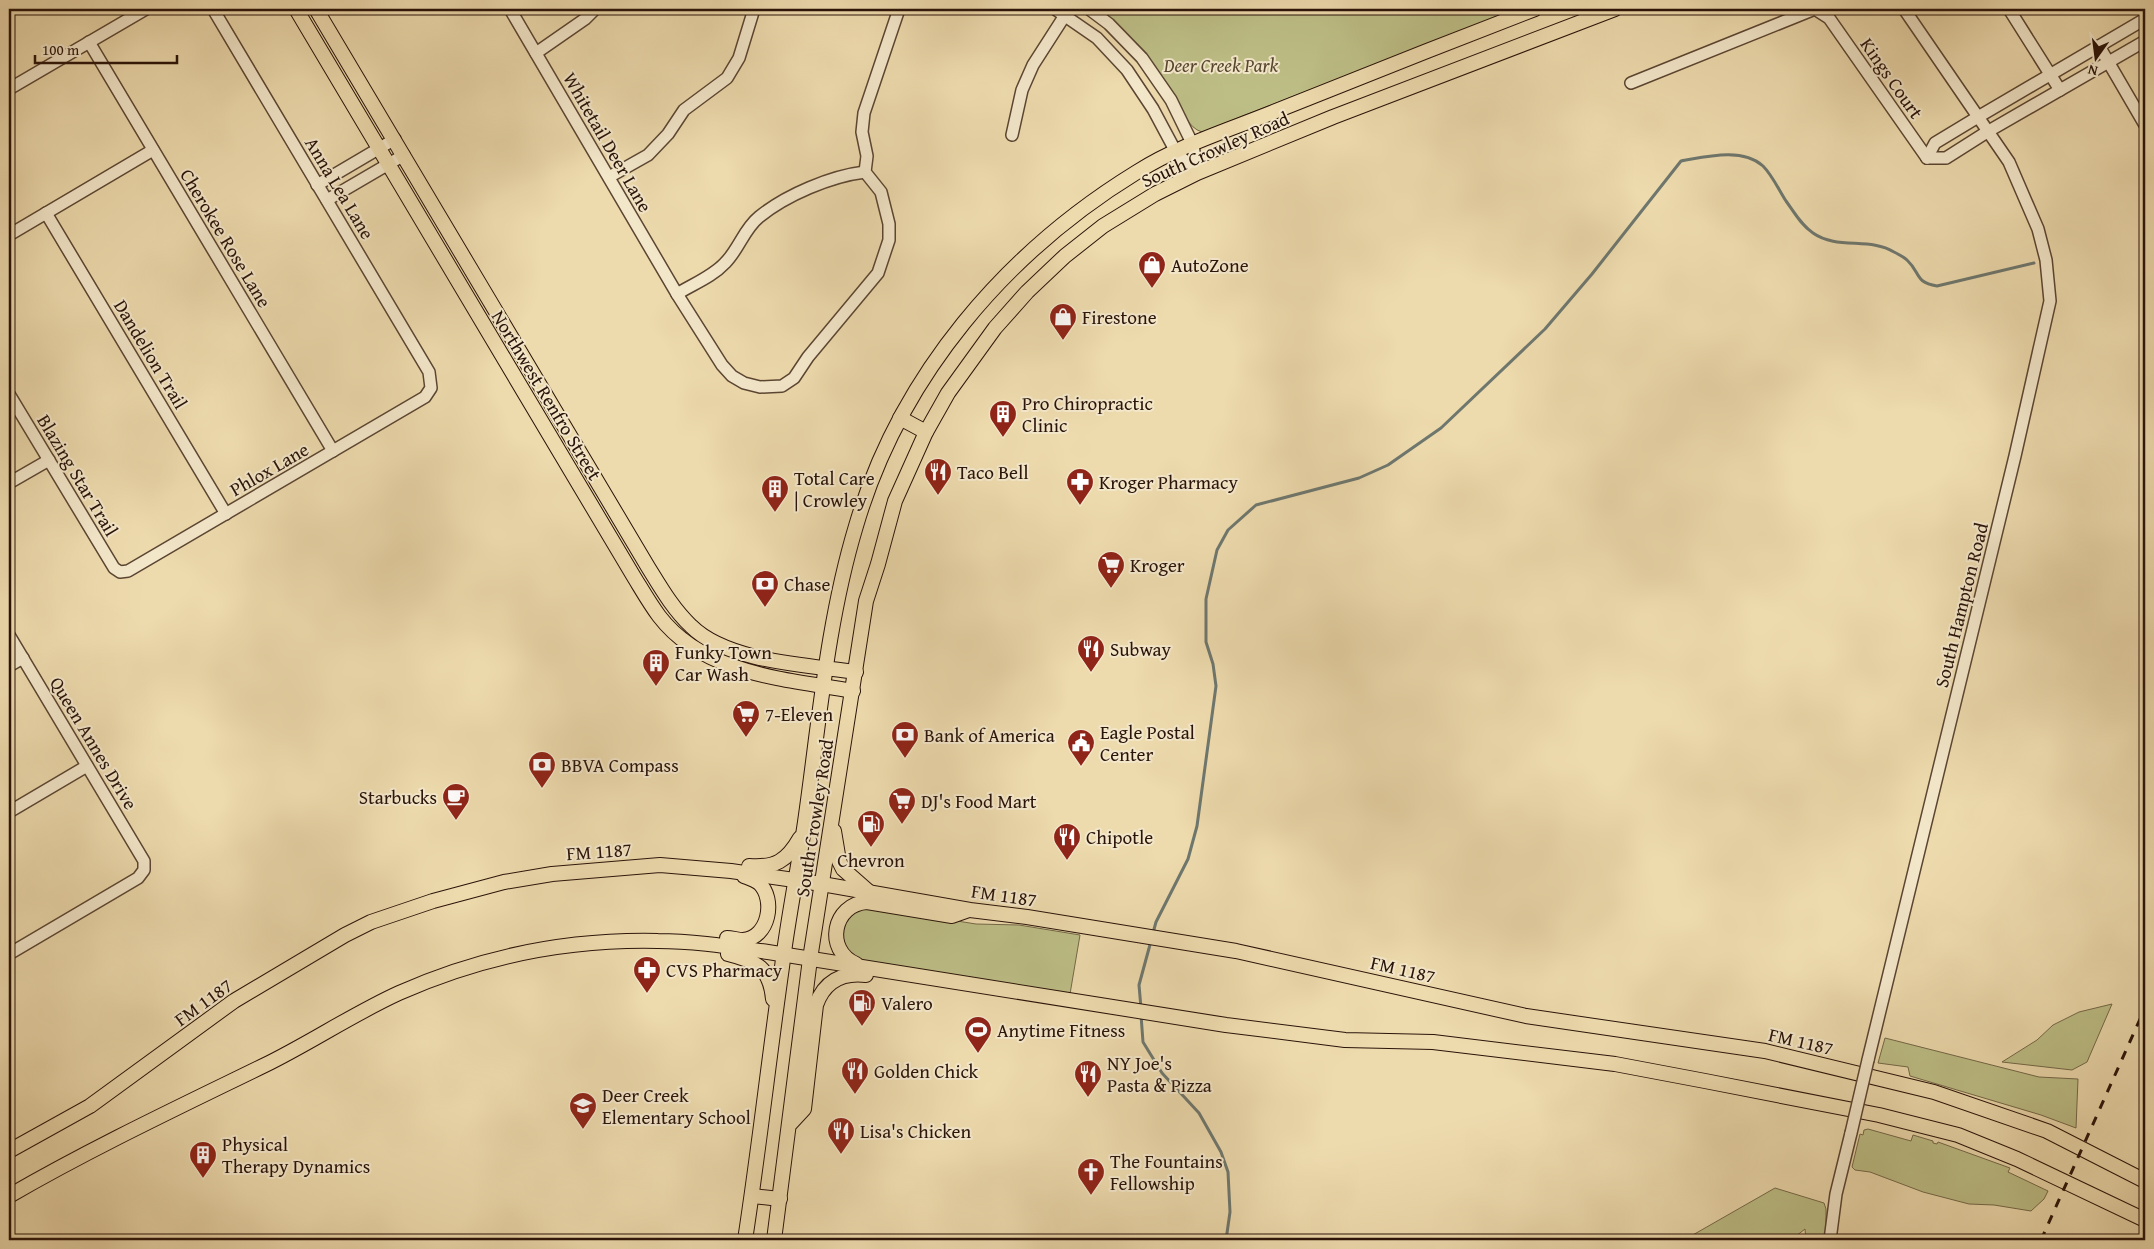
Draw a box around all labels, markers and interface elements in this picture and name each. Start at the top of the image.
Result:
scale bar [35,32,178,64]
street label: Kings Court [1854,32,1930,124]
north arrow [2072,32,2122,82]
text: 100 m [42,39,80,60]
park label: Deer Creek Park [1163,51,1279,79]
text: N [2085,60,2100,81]
street label: Whitetail Deer Lane [556,67,660,217]
street label: South Crowley Road [1137,103,1294,194]
street label: Anna Lea Lane [298,131,382,245]
street label: Cherokee Rose Lane [173,163,279,313]
shop icon: AutoZone [1137,250,1167,289]
place label: AutoZone [1171,251,1249,279]
street label: Dandelion Trail [107,294,195,414]
shop icon: Firestone [1048,302,1078,341]
place label: Firestone [1082,303,1157,331]
street label: Northwest Renfro Street [485,305,609,486]
place label: Pro Chiropractic Clinic [1022,389,1153,439]
building icon: Pro Chiropractic Clinic [988,399,1018,438]
street label: Blazing Star Trail [30,409,126,541]
street label: Phlox Lane [224,435,314,503]
restaurant icon: Taco Bell [923,457,953,496]
place label: Taco Bell [957,458,1029,486]
place label: Total Care | Crowley [794,464,875,514]
pharmacy icon: Kroger Pharmacy [1065,467,1095,506]
place label: Kroger Pharmacy [1099,468,1238,496]
building icon: Total Care | Crowley [760,474,790,513]
street label: South Hampton Road [1927,519,1995,690]
supermarket icon: Kroger [1096,550,1126,589]
place label: Kroger [1130,551,1185,579]
bank icon: Chase [750,569,780,608]
place label: Chase [784,570,831,598]
restaurant icon: Subway [1076,634,1106,673]
place label: Subway [1110,635,1172,663]
place label: Funky Town Car Wash [675,638,772,688]
building icon: Funky Town Car Wash [641,648,671,687]
street label: Queen Annes Drive [43,671,145,815]
supermarket icon: 7-Eleven [731,699,761,738]
place label: 7-Eleven [765,700,833,728]
place label: Eagle Postal Center [1100,718,1195,768]
bank icon: Bank of America [890,720,920,759]
place label: Bank of America [924,721,1055,749]
public building icon: Eagle Postal Center [1066,728,1096,767]
street label: South Crowley Road [788,736,840,899]
bank icon: BBVA Compass [527,750,557,789]
place label: BBVA Compass [561,751,679,779]
cafe icon: Starbucks [441,782,471,821]
place label: Starbucks [359,783,437,811]
supermarket icon: DJ's Food Mart [887,786,917,825]
place label: DJ's Food Mart [921,787,1037,815]
fuel station icon: Chevron [856,809,886,848]
restaurant icon: Chipotle [1052,822,1082,861]
place label: Chipotle [1086,823,1153,851]
street label: FM 1187 [565,835,633,867]
place label: Chevron [837,846,905,874]
street label: FM 1187 [970,877,1038,913]
street label: FM 1187 [1368,948,1438,990]
pharmacy icon: CVS Pharmacy [632,955,662,994]
place label: CVS Pharmacy [666,956,783,984]
street label: FM 1187 [168,971,238,1033]
fuel station icon: Valero [847,988,877,1027]
place label: Valero [881,989,933,1017]
sports icon: Anytime Fitness [963,1015,993,1054]
place label: Anytime Fitness [997,1016,1125,1044]
street label: FM 1187 [1766,1020,1836,1062]
place label: NY Joe's Pasta & Pizza [1107,1049,1212,1099]
restaurant icon: Golden Chick [840,1056,870,1095]
place label: Golden Chick [874,1057,979,1085]
restaurant icon: NY Joe's Pasta & Pizza [1073,1059,1103,1098]
place label: Deer Creek Elementary School [602,1081,751,1131]
school or university icon: Deer Creek Elementary School [568,1091,598,1130]
restaurant icon: Lisa's Chicken [826,1116,856,1155]
place label: Lisa's Chicken [860,1117,971,1145]
place label: Physical Therapy Dynamics [222,1130,370,1180]
building icon: Physical Therapy Dynamics [188,1140,218,1179]
place label: The Fountains Fellowship [1110,1147,1223,1197]
church icon: The Fountains Fellowship [1076,1157,1106,1196]

